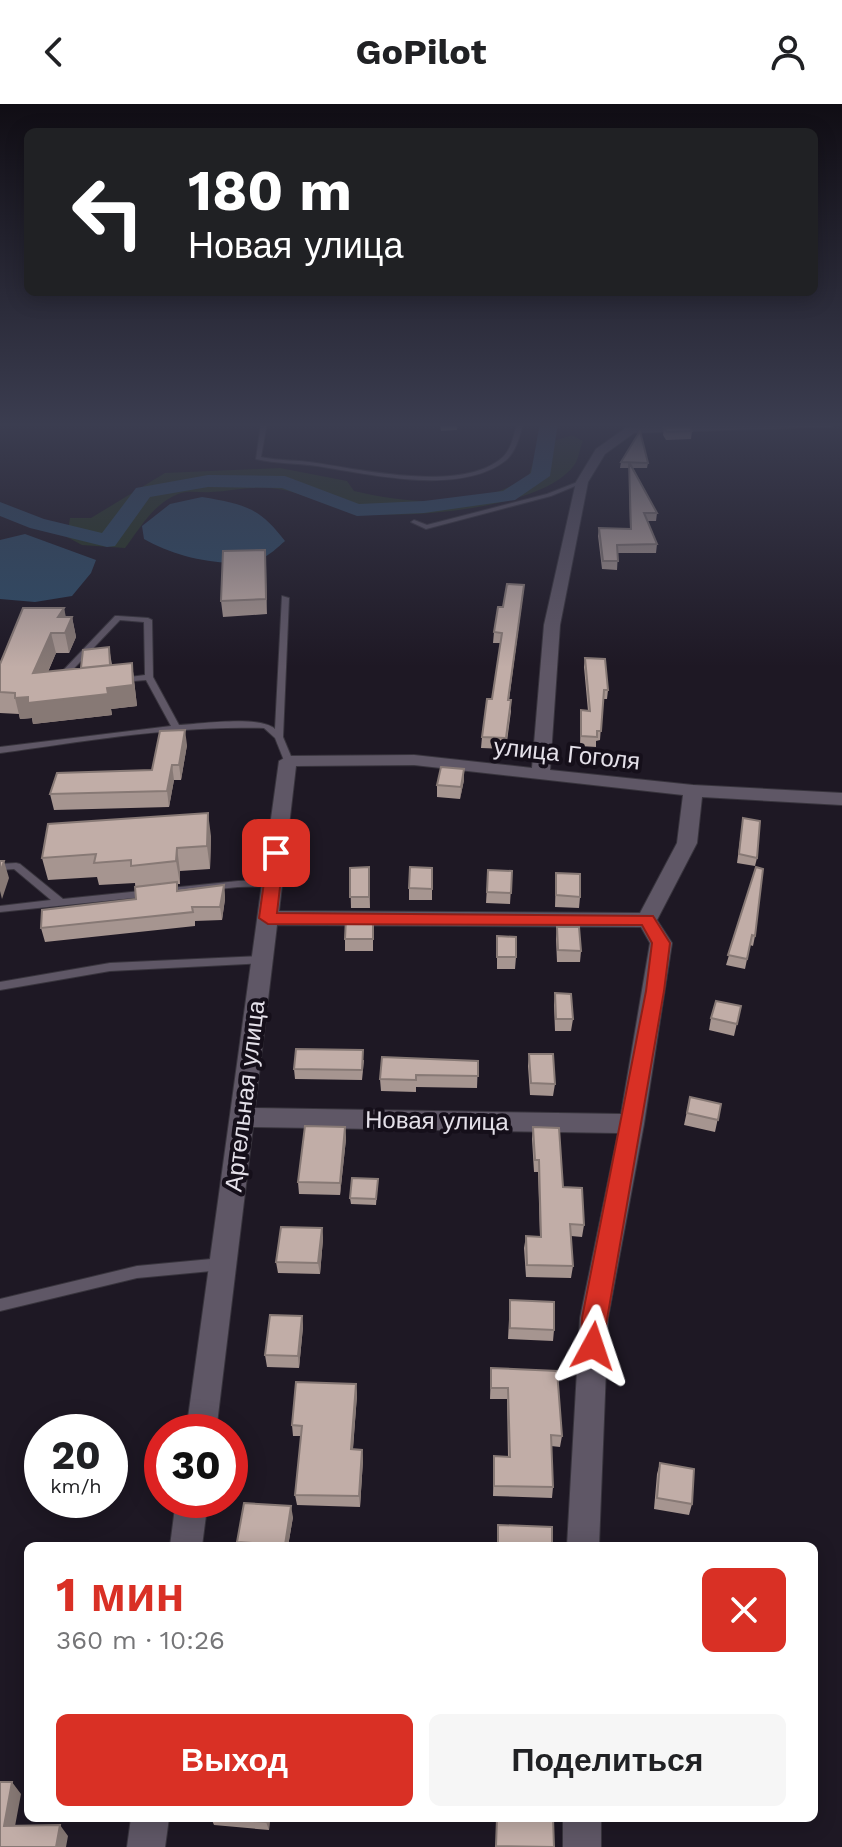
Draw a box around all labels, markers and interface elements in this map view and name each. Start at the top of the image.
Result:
icon: back [32,30,76,74]
icon: person [766,30,810,74]
text: GoPilot [356,31,486,73]
text: 180 m [188,158,352,224]
icon: left [56,160,160,264]
text: Новая улица [188,225,404,267]
street label: улица Гоголя [492,732,642,776]
pin [242,819,310,887]
icon: arrive [254,831,298,875]
street label: Артельная улица [219,998,271,1193]
street label: Новая улица [365,1106,510,1136]
position arrow [551,1304,635,1388]
speed limit sign: 30 [144,1414,248,1518]
text: 20 [51,1432,101,1479]
text: km/h [50,1474,102,1498]
text: 1 мин [56,1566,184,1623]
button: close [702,1568,786,1652]
text: 360 m · 10:26 [56,1625,225,1655]
button: Выход [56,1714,413,1806]
button: Поделиться [429,1714,786,1806]

